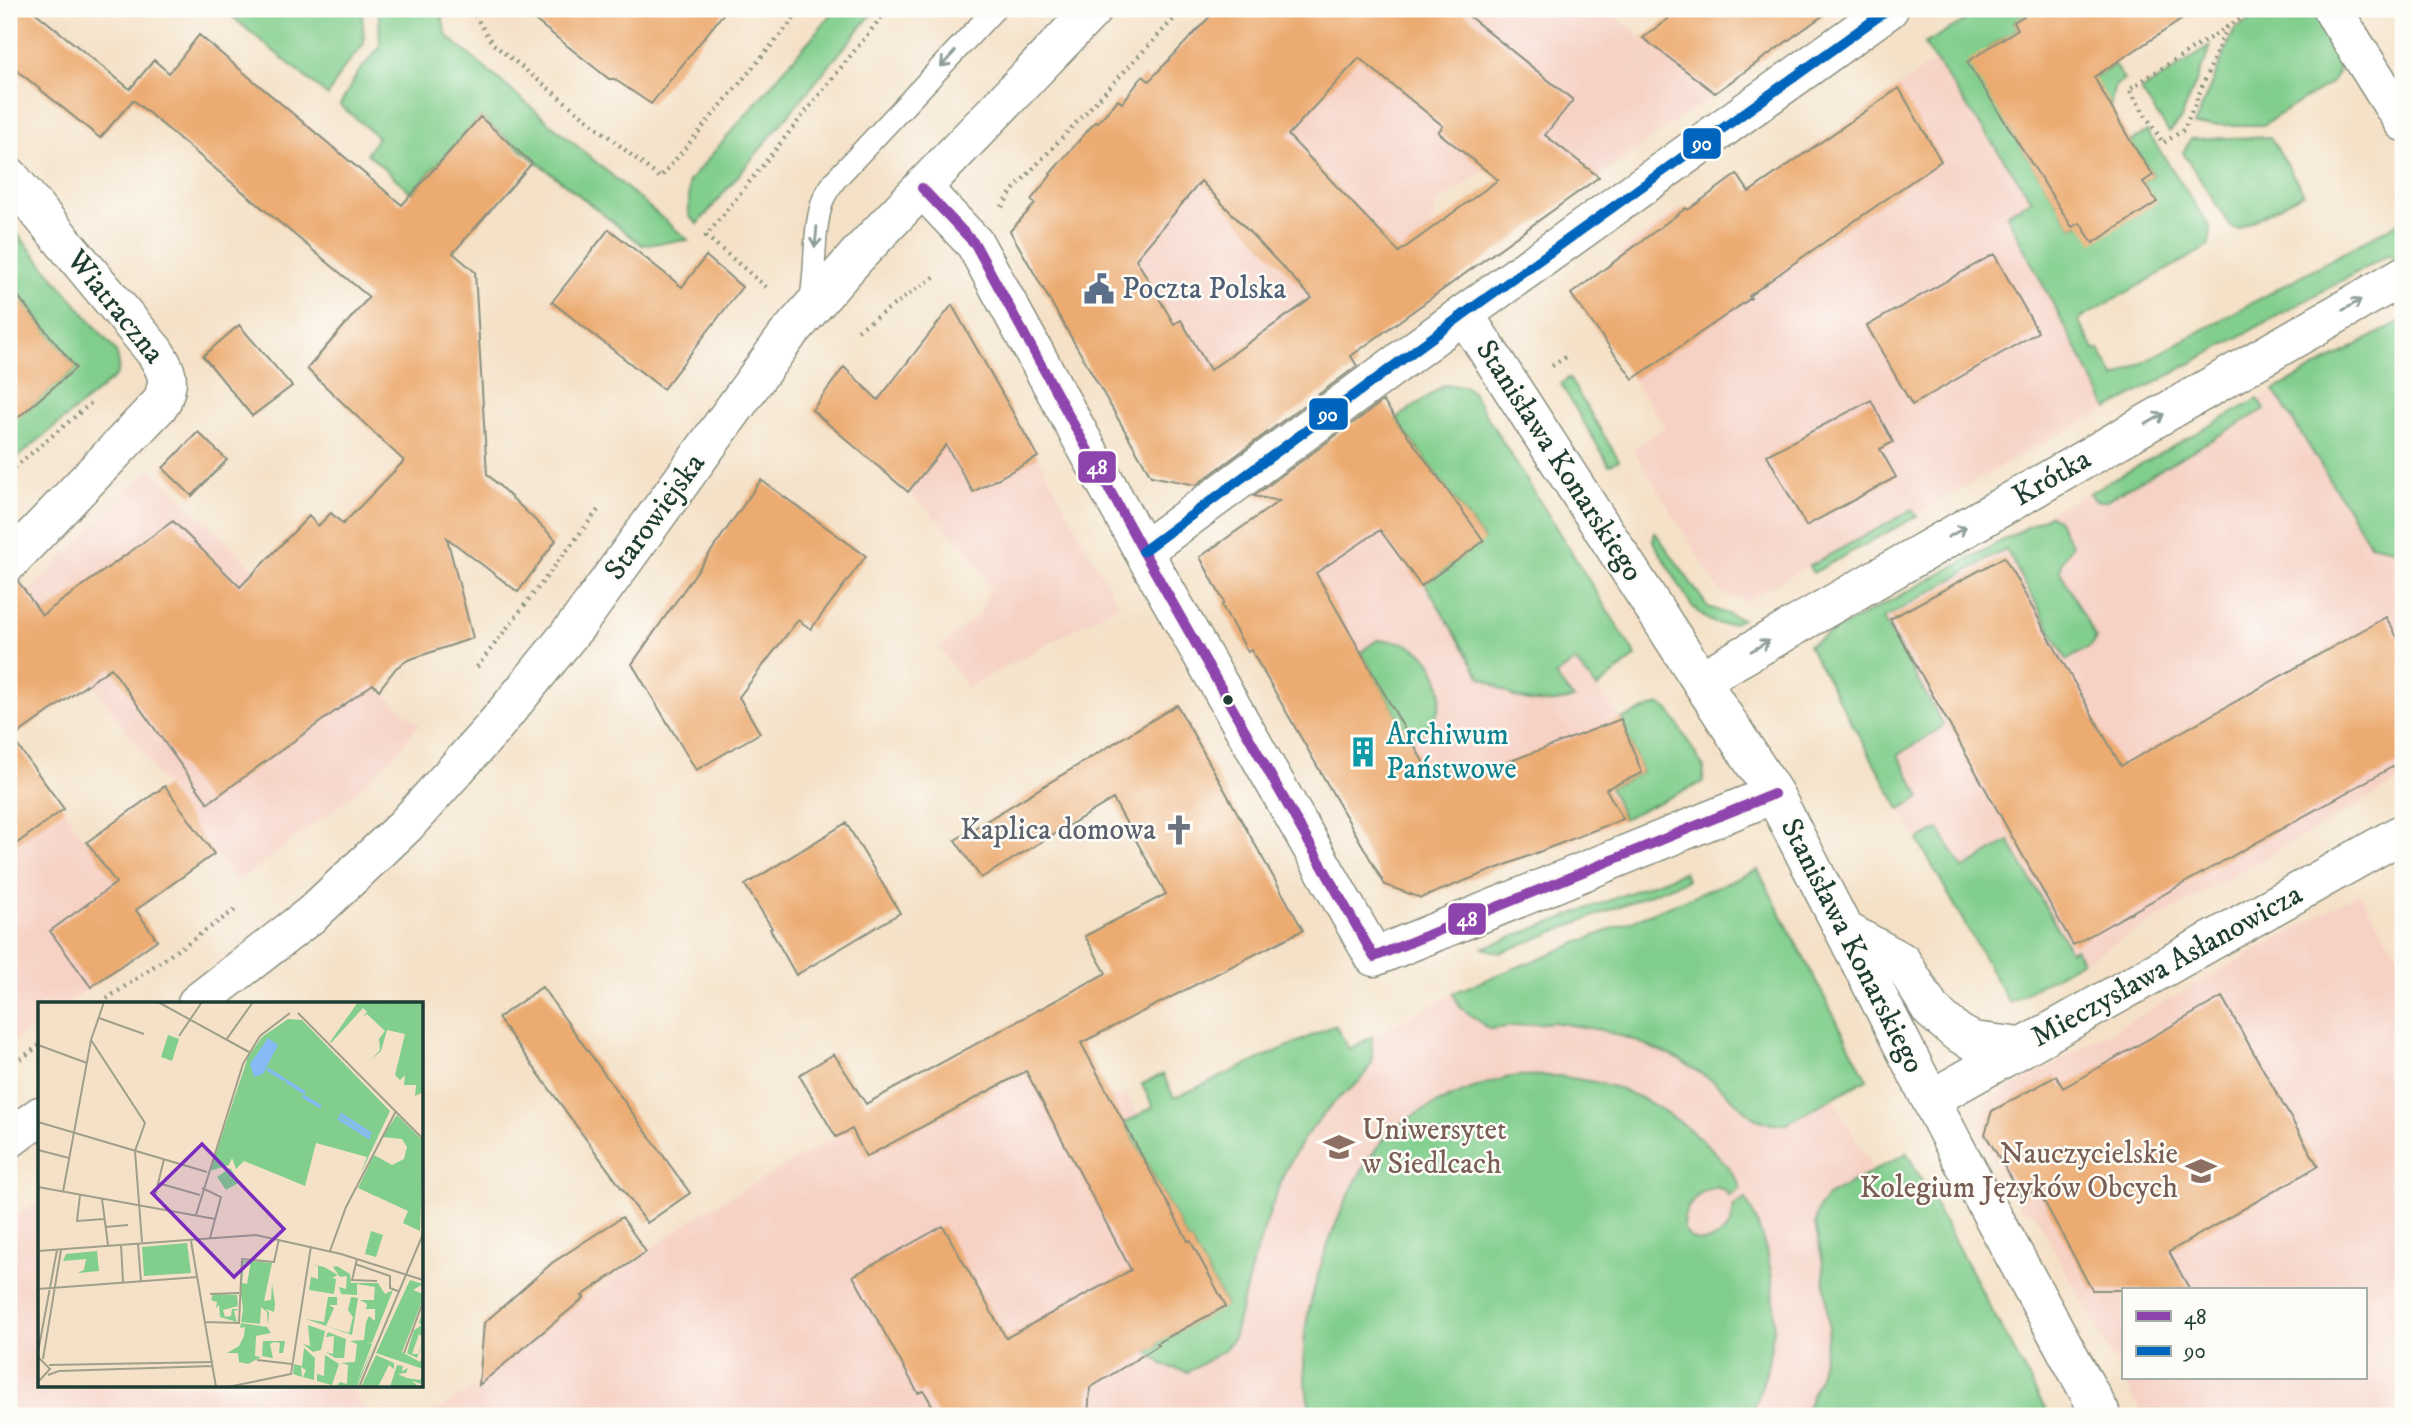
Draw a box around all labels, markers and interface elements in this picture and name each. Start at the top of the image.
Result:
one-way arrow [940,50,957,67]
line badge: 90 [1682,127,1722,160]
text: 90 [1690,133,1712,156]
one-way arrow [809,225,822,248]
street label: Wiatraczna [57,242,172,372]
place label: Poczta Polska [1122,271,1286,308]
public building icon: Poczta Polska [1082,272,1116,306]
one-way arrow [2342,298,2362,312]
street label: Stanisława Konarskiego [1467,333,1651,589]
line badge: 90 [1308,397,1349,431]
text: 90 [1316,404,1338,427]
one-way arrow [2144,412,2164,426]
street label: Krótka [2006,441,2098,515]
street label: Starowiejska [597,446,714,588]
line badge: 48 [1077,450,1117,484]
text: 48 [1087,457,1108,480]
one-way arrow [1947,525,1967,539]
one-way arrow [1750,639,1770,653]
unlabelled marker [1221,693,1235,707]
place label: Archiwum Państwowe [1386,717,1517,788]
building icon: Archiwum Państwowe [1346,735,1380,769]
place label: Kaplica domowa [960,812,1156,849]
church icon: Kaplica domowa [1162,813,1196,847]
street label: Stanisława Konarskiego [1772,813,1932,1079]
street label: Mieczysława Asłanowicza [2025,876,2309,1056]
line badge: 48 [1447,902,1487,936]
text: 48 [1457,909,1478,932]
inset map [38,1002,424,1386]
place label: Uniwersytet w Siedlcach [1361,1112,1507,1183]
school or university icon: Uniwersytet w Siedlcach [1322,1130,1356,1164]
place label: Nauczycielskie Kolegium Języków Obcych [1859,1136,2178,1207]
school or university icon: Nauczycielskie Kolegium Języków Obcych [2184,1154,2218,1188]
legend [2122,1288,2366,1380]
text: 48 [2184,1305,2207,1331]
text: 90 [2183,1339,2206,1365]

